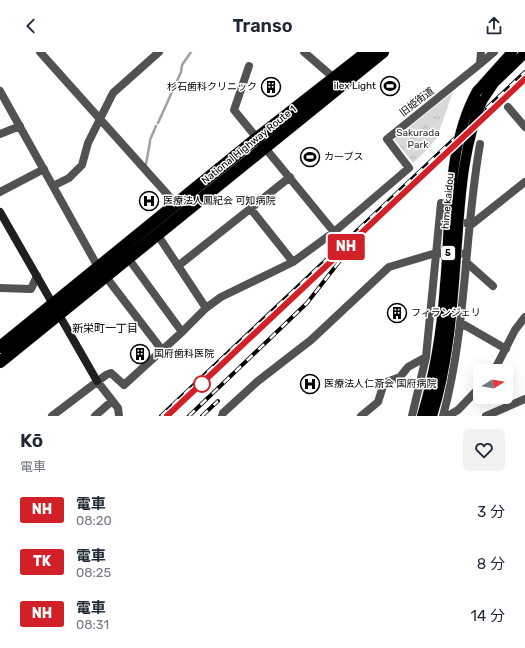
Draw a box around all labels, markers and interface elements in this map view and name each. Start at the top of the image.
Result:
icon: back [20,15,42,37]
text: Transo [232,15,293,37]
icon: share [483,15,505,37]
sports icon: ilex Light [379,75,401,97]
building icon: 杉石歯科クリニック [260,76,282,98]
place label: ilex Light [334,80,376,92]
place label: 杉石歯科クリニック [167,81,257,93]
street label: 旧姫街道 [398,85,436,119]
street label: National Highway Route 1 [199,103,299,187]
park label: Sakurada Park [396,127,440,151]
sports icon: カーブス [299,146,321,168]
place label: カーブス [324,151,363,163]
street label: hime kaidou [440,172,456,230]
hospital icon: 医療法人鳳紀会 可知病院 [138,190,160,212]
place label: 医療法人鳳紀会 可知病院 [163,195,275,207]
line badge: NH [328,234,364,260]
text: NH [336,238,356,255]
road number: 5 [441,246,455,260]
building icon: フィランジェリ [386,302,408,324]
place label: フィランジェリ [411,307,481,319]
district label: 新栄町一丁目 [72,322,138,335]
building icon: 国府歯科医院 [129,343,151,365]
place label: 国府歯科医院 [154,348,214,360]
north arrow [473,364,513,404]
map controls [473,364,513,404]
hospital icon: 医療法人仁斎会 国府病院 [299,373,321,395]
unlabelled marker [193,375,211,393]
place label: 医療法人仁斎会 国府病院 [324,378,436,390]
text: Kō [20,429,43,452]
button: heart [463,429,505,471]
text: 電車 [20,459,46,474]
text: 電車 [76,495,106,513]
text: NH [32,501,52,518]
text: 3 分 [477,503,505,521]
text: 08:20 [76,513,112,528]
text: 電車 [76,547,106,565]
text: TK [33,553,51,570]
text: 8 分 [477,555,505,573]
text: 08:25 [76,565,111,580]
text: 電車 [76,599,106,617]
text: NH [32,605,52,622]
text: 14 分 [471,607,505,625]
text: 08:31 [76,617,109,632]

